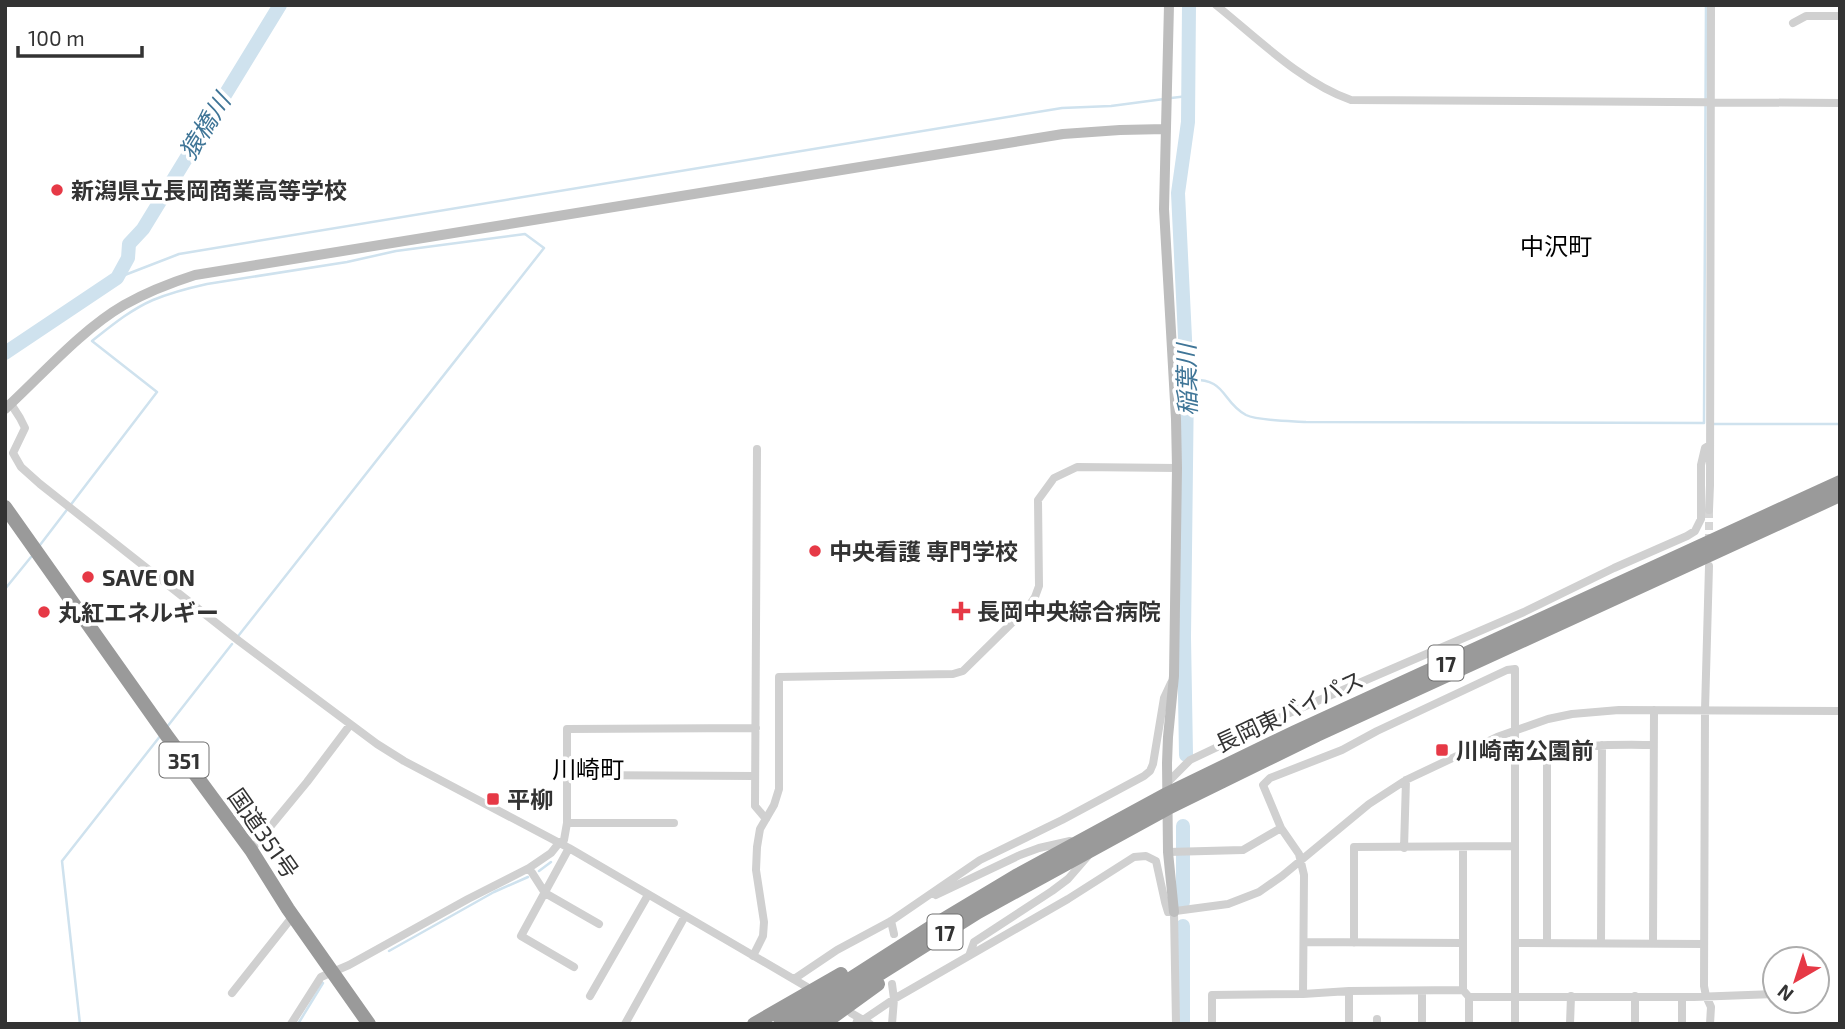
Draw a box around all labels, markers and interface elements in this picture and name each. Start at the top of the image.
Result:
scale bar [18,14,142,58]
text: 100 m [28,25,85,50]
water label: 猿橋川 [173,85,237,164]
place label: 新潟県立長岡商業高等学校 [71,176,347,204]
marker: 新潟県立長岡商業高等学校 [49,182,65,198]
district label: 中沢町 [1520,231,1592,260]
water label: 稲葉川 [1171,341,1201,416]
place label: 中央看護 専門学校 [829,537,1018,565]
marker: 中央看護 専門学校 [807,543,823,559]
place label: SAVE ON [102,563,195,591]
marker: SAVE ON [80,569,96,585]
place label: 長岡中央綜合病院 [977,597,1161,625]
place label: 丸紅エネルギー [58,598,219,626]
marker: 長岡中央綜合病院 [951,601,971,621]
marker: 丸紅エネルギー [36,604,52,620]
road number: 17 [1428,646,1464,680]
street label: 長岡東バイパス [1210,664,1368,758]
place label: 川崎南公園前 [1456,736,1594,764]
road number: 351 [160,742,208,778]
marker: 川崎南公園前 [1434,742,1450,758]
district label: 川崎町 [552,754,624,783]
street label: 国道351号 [223,783,305,883]
place label: 平柳 [507,785,553,813]
marker: 平柳 [485,791,501,807]
road number: 17 [928,914,962,950]
north arrow [1761,945,1831,1015]
text: N [1772,980,1798,1007]

